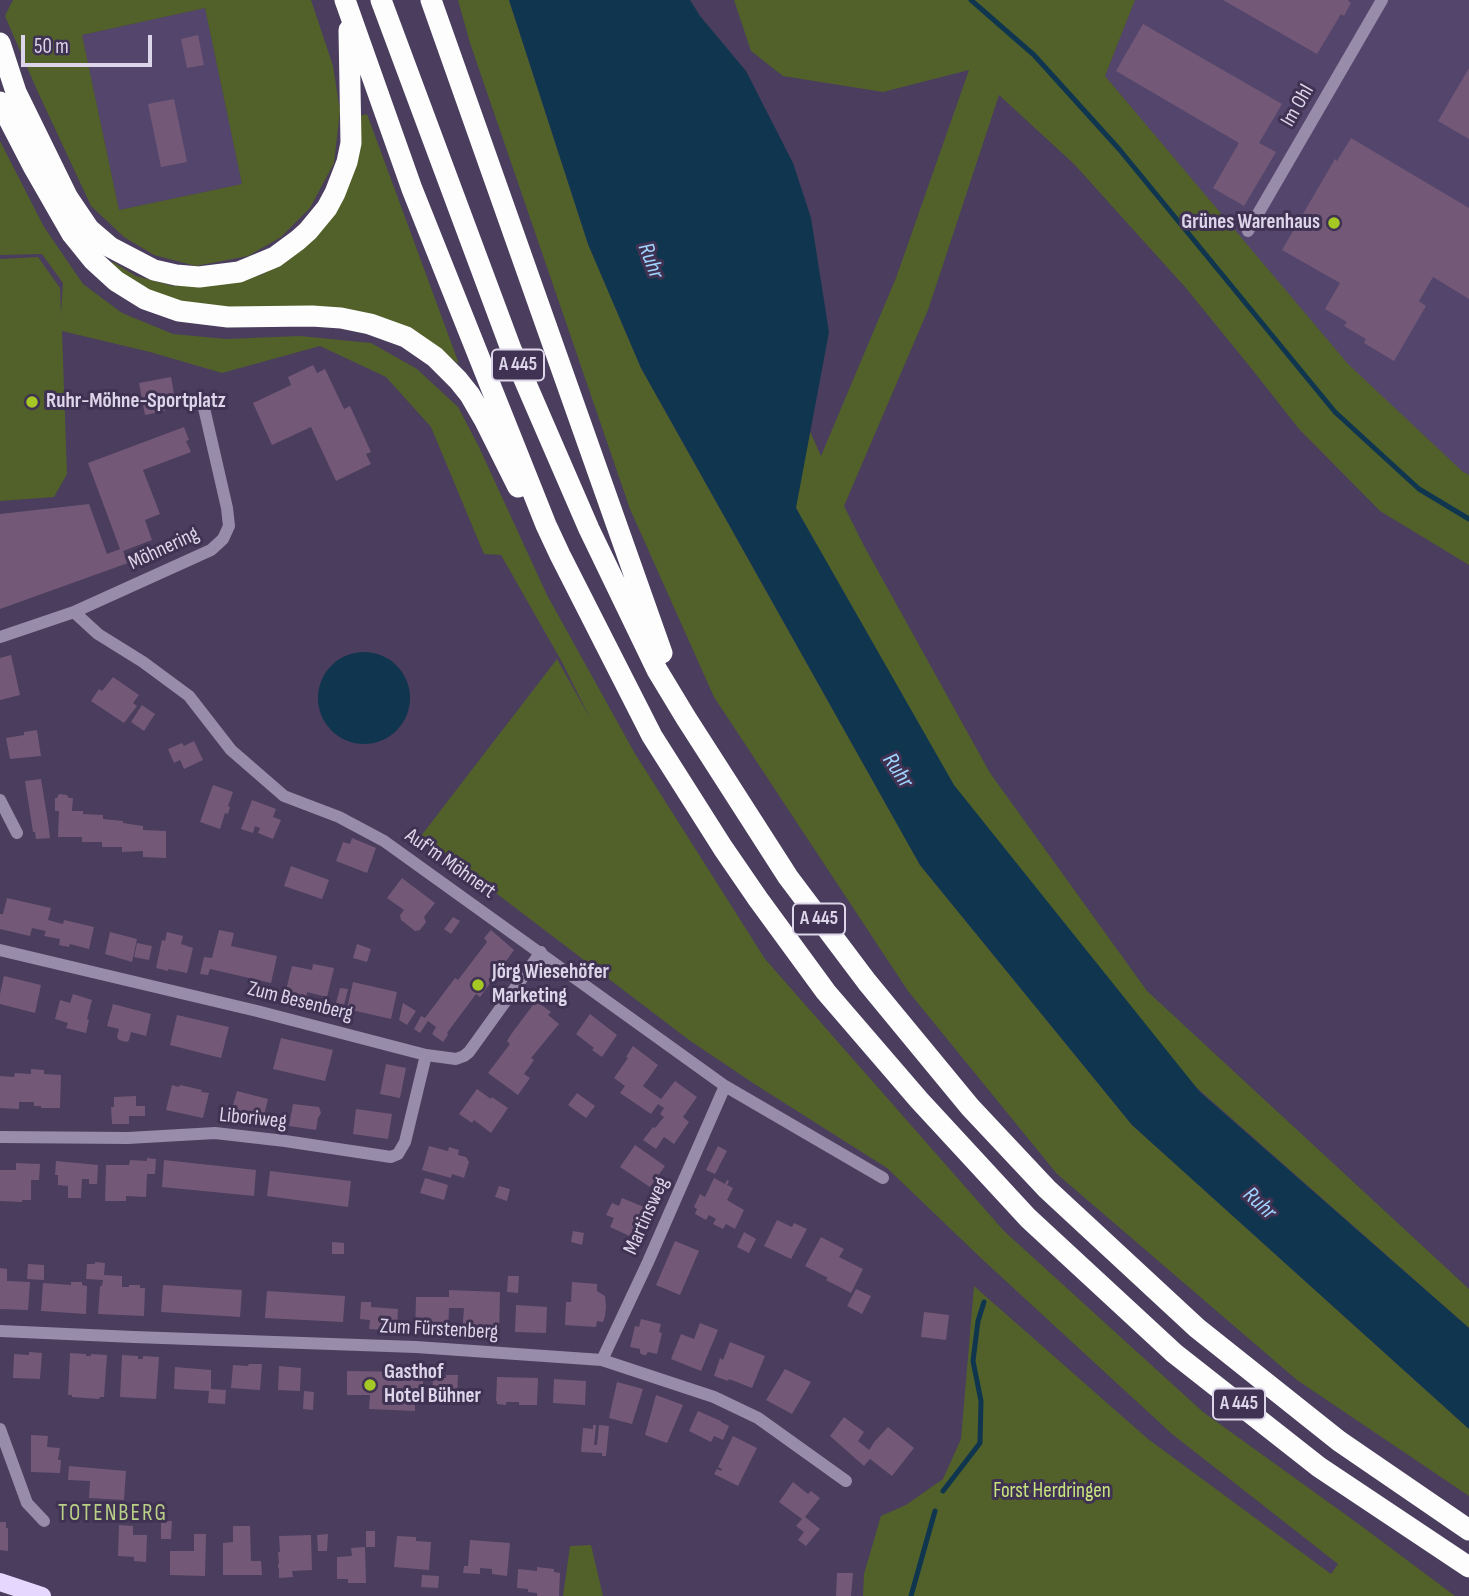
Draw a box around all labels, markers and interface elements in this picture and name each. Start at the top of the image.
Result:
scale bar [24,21,156,65]
text: 50 m [34,34,69,59]
street label: Im Ohl [1276,81,1320,131]
place label: Grünes Warenhaus [1181,210,1320,236]
marker: Grünes Warenhaus [1326,215,1342,231]
water label: Ruhr [631,239,669,283]
road number: A 445 [492,350,544,380]
place label: Ruhr-Möhne-Sportplatz [46,389,226,415]
marker: Ruhr-Möhne-Sportplatz [24,394,40,410]
street label: Möhnering [125,522,203,576]
water label: Ruhr [876,748,918,794]
street label: Auf'm Möhnert [400,824,500,904]
road number: A 445 [793,903,845,934]
place label: Jörg Wiesehöfer Marketing [492,960,609,1010]
street label: Zum Besenberg [245,977,355,1027]
marker: Jörg Wiesehöfer Marketing [470,977,486,993]
street label: Liboriweg [218,1103,288,1135]
street label: Martinsweg [619,1173,675,1259]
water label: Ruhr [1236,1182,1282,1226]
street label: Zum Fürstenberg [379,1314,499,1346]
place label: Gasthof Hotel Bühner [384,1360,481,1410]
marker: Gasthof Hotel Bühner [362,1377,378,1393]
road number: A 445 [1213,1388,1265,1420]
park label: Forst Herdringen [993,1479,1111,1505]
district label: TOTENBERG [59,1500,167,1528]

